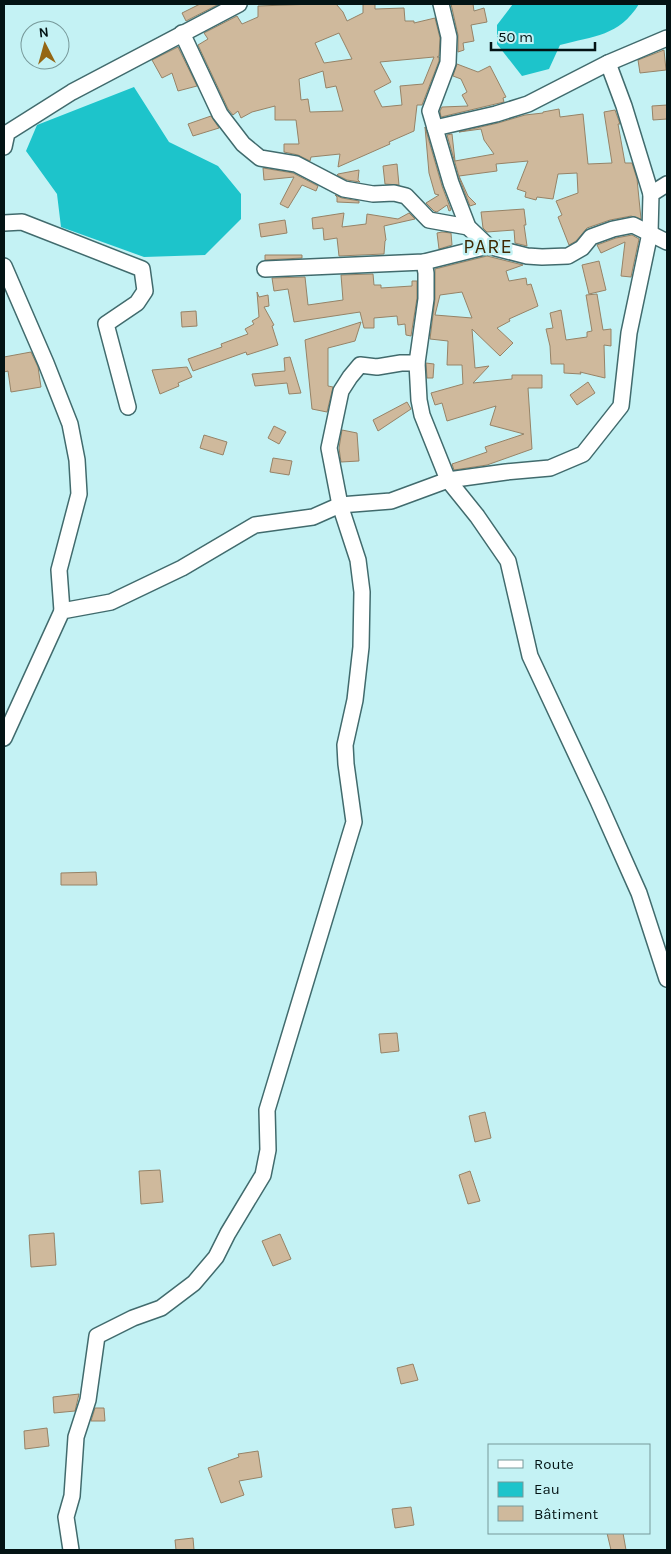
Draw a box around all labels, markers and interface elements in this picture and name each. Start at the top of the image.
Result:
north arrow [20,20,70,70]
scale bar [491,20,595,52]
text: N [38,24,50,42]
text: 50 m [498,28,533,46]
district label: PARE [463,235,513,258]
legend [488,1444,651,1534]
text: Route [534,1455,574,1473]
text: Eau [534,1480,560,1498]
text: Bâtiment [534,1505,598,1523]

